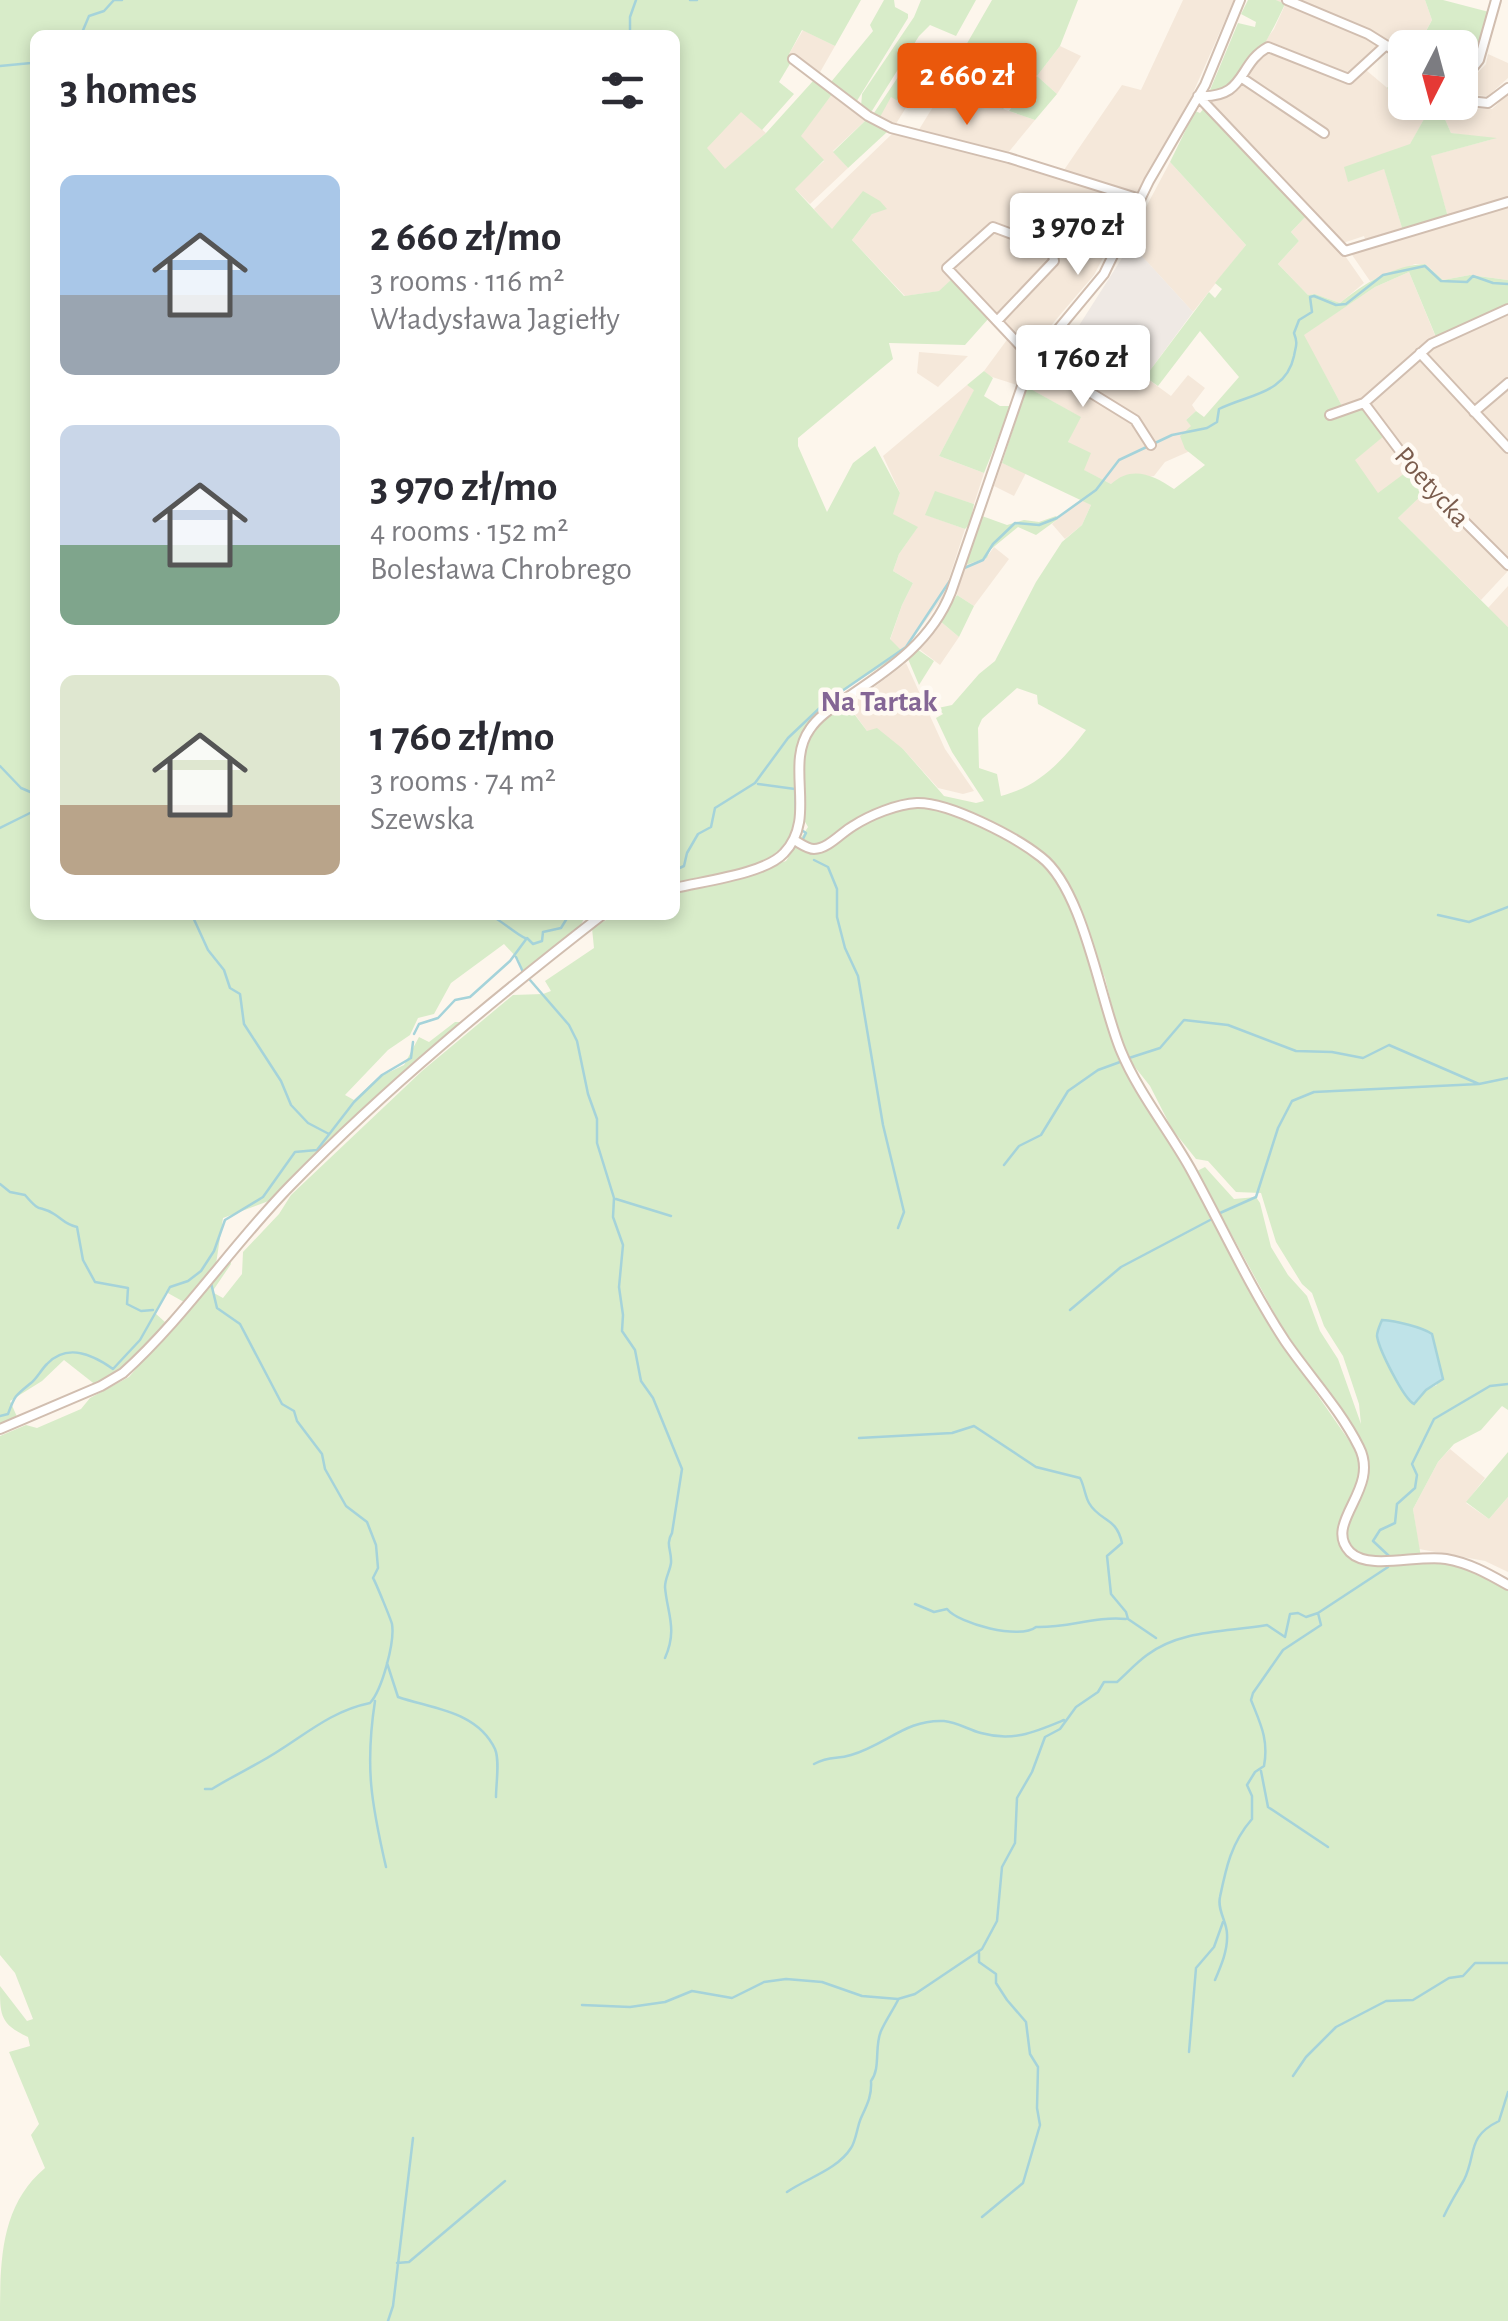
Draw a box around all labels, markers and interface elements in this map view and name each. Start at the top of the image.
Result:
north arrow [1388,30,1478,120]
map controls [1388,30,1478,120]
pin: 2 660 zł [864,43,1070,128]
text: 2 660 zł [919,59,1015,91]
icon: filters [595,63,650,118]
text: 3 homes [60,69,197,111]
pin: 3 970 zł [975,193,1181,278]
text: 3 970 zł [1032,209,1124,241]
icon: home [140,215,260,335]
text: 2 660 zł/mo [370,216,561,258]
text: 3 rooms · 116 m² [370,265,564,297]
text: Władysława Jagiełły [370,303,620,335]
pin: 1 760 zł [980,325,1186,410]
text: 1 760 zł [1038,341,1128,373]
street label: Poetycka [1389,442,1474,533]
icon: home [140,465,260,585]
text: 3 970 zł/mo [370,466,558,508]
text: 4 rooms · 152 m² [370,515,568,547]
text: Bolesława Chrobrego [370,553,632,585]
district label: Na Tartak [821,687,938,717]
icon: home [140,715,260,835]
text: 1 760 zł/mo [370,716,555,758]
text: 3 rooms · 74 m² [370,765,556,797]
text: Szewska [370,803,475,835]

